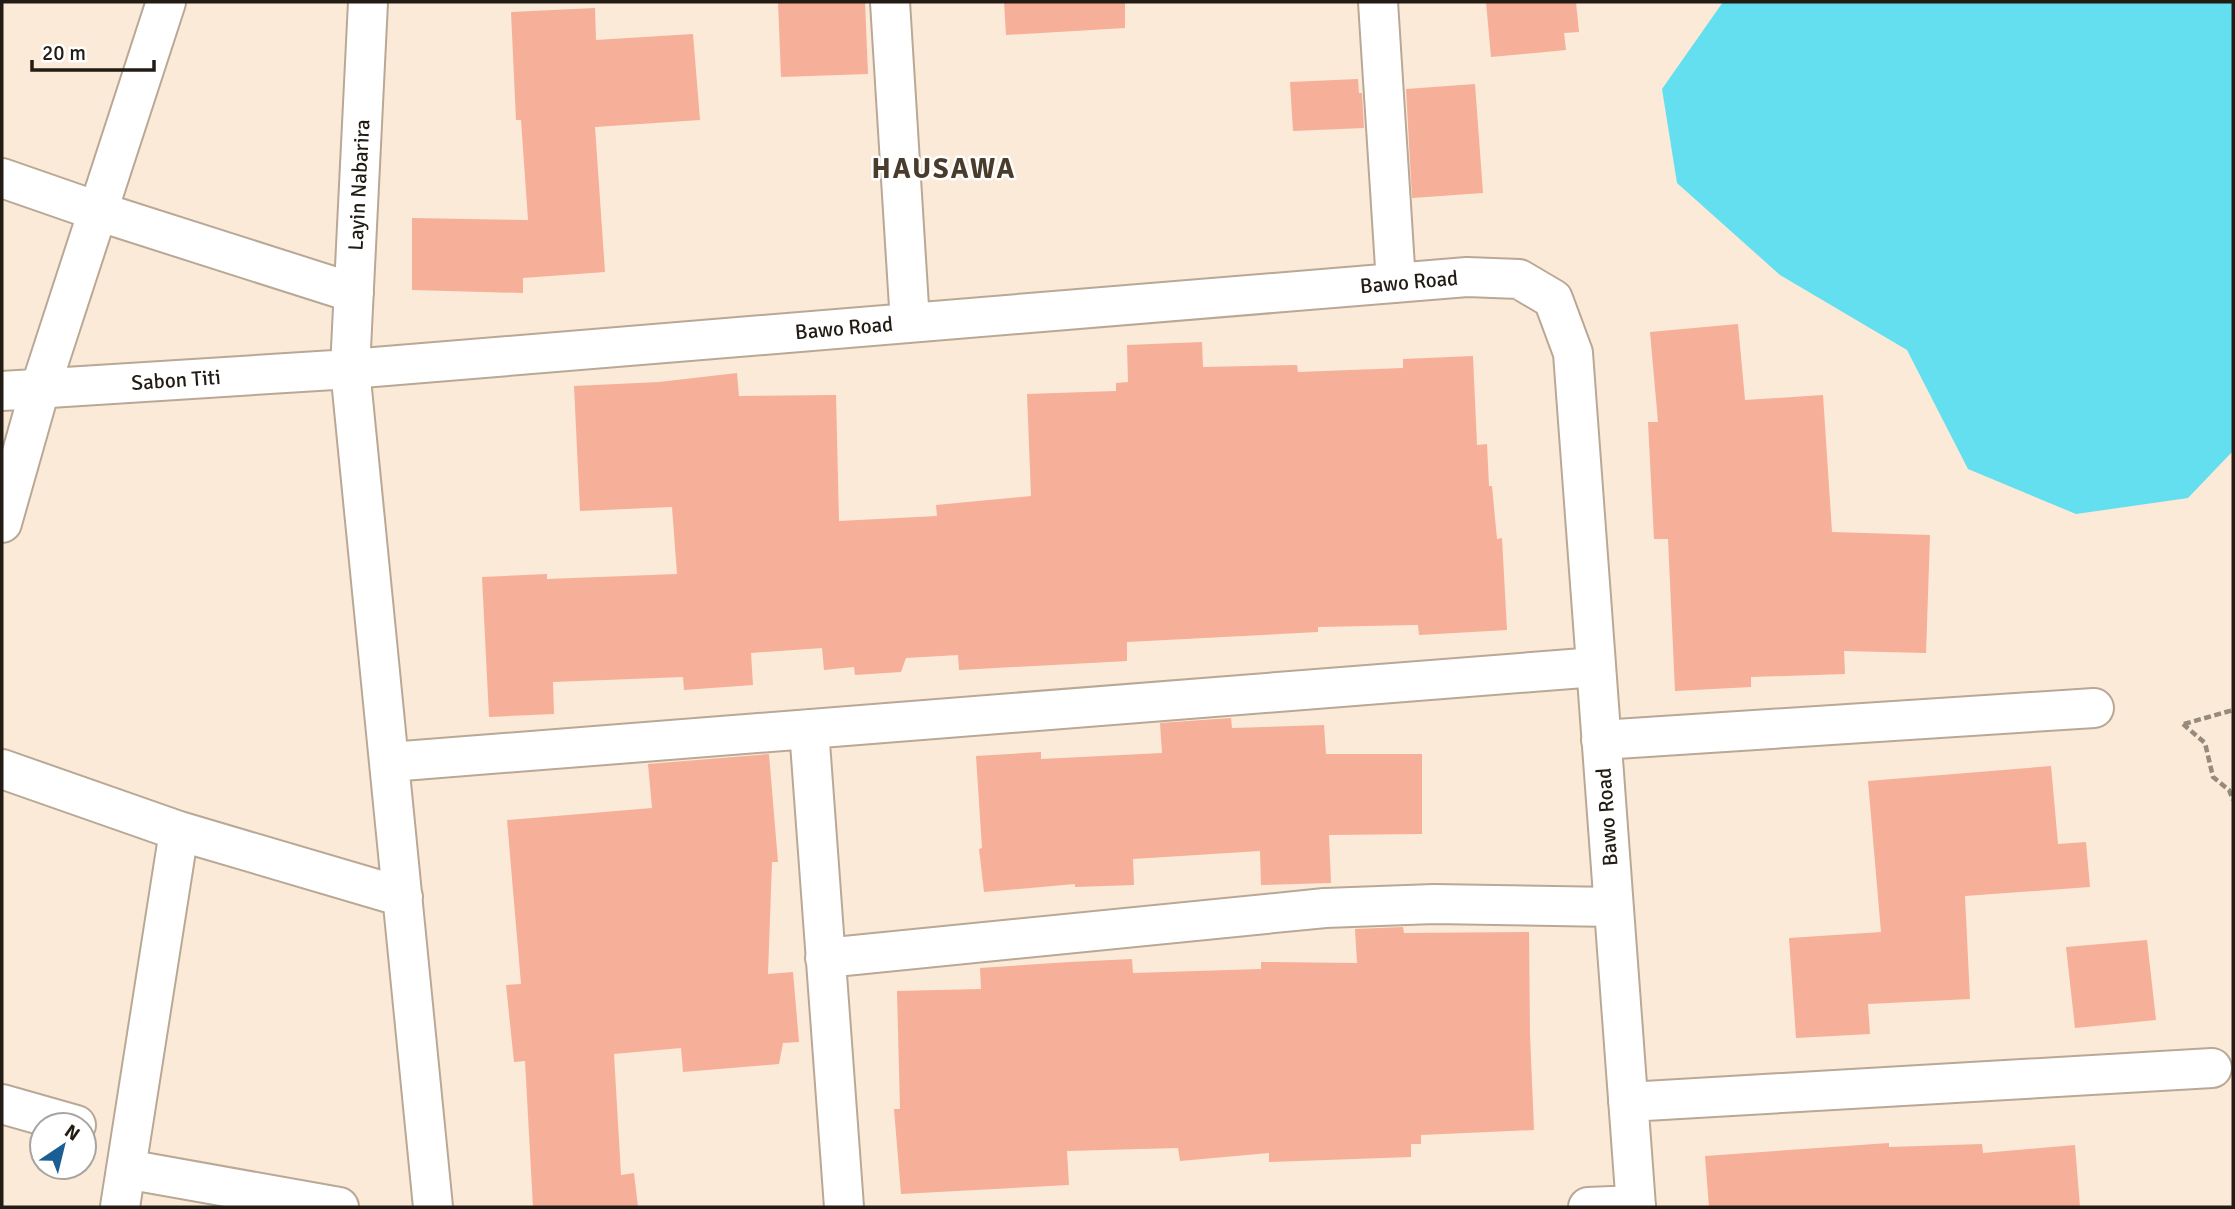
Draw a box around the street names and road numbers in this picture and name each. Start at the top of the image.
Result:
street label: Layin Nabarira [343,119,375,251]
street label: Bawo Road [1359,265,1459,299]
street label: Bawo Road [794,311,894,345]
street label: Sabon Titi [130,364,222,396]
street label: Bawo Road [1591,767,1623,867]

